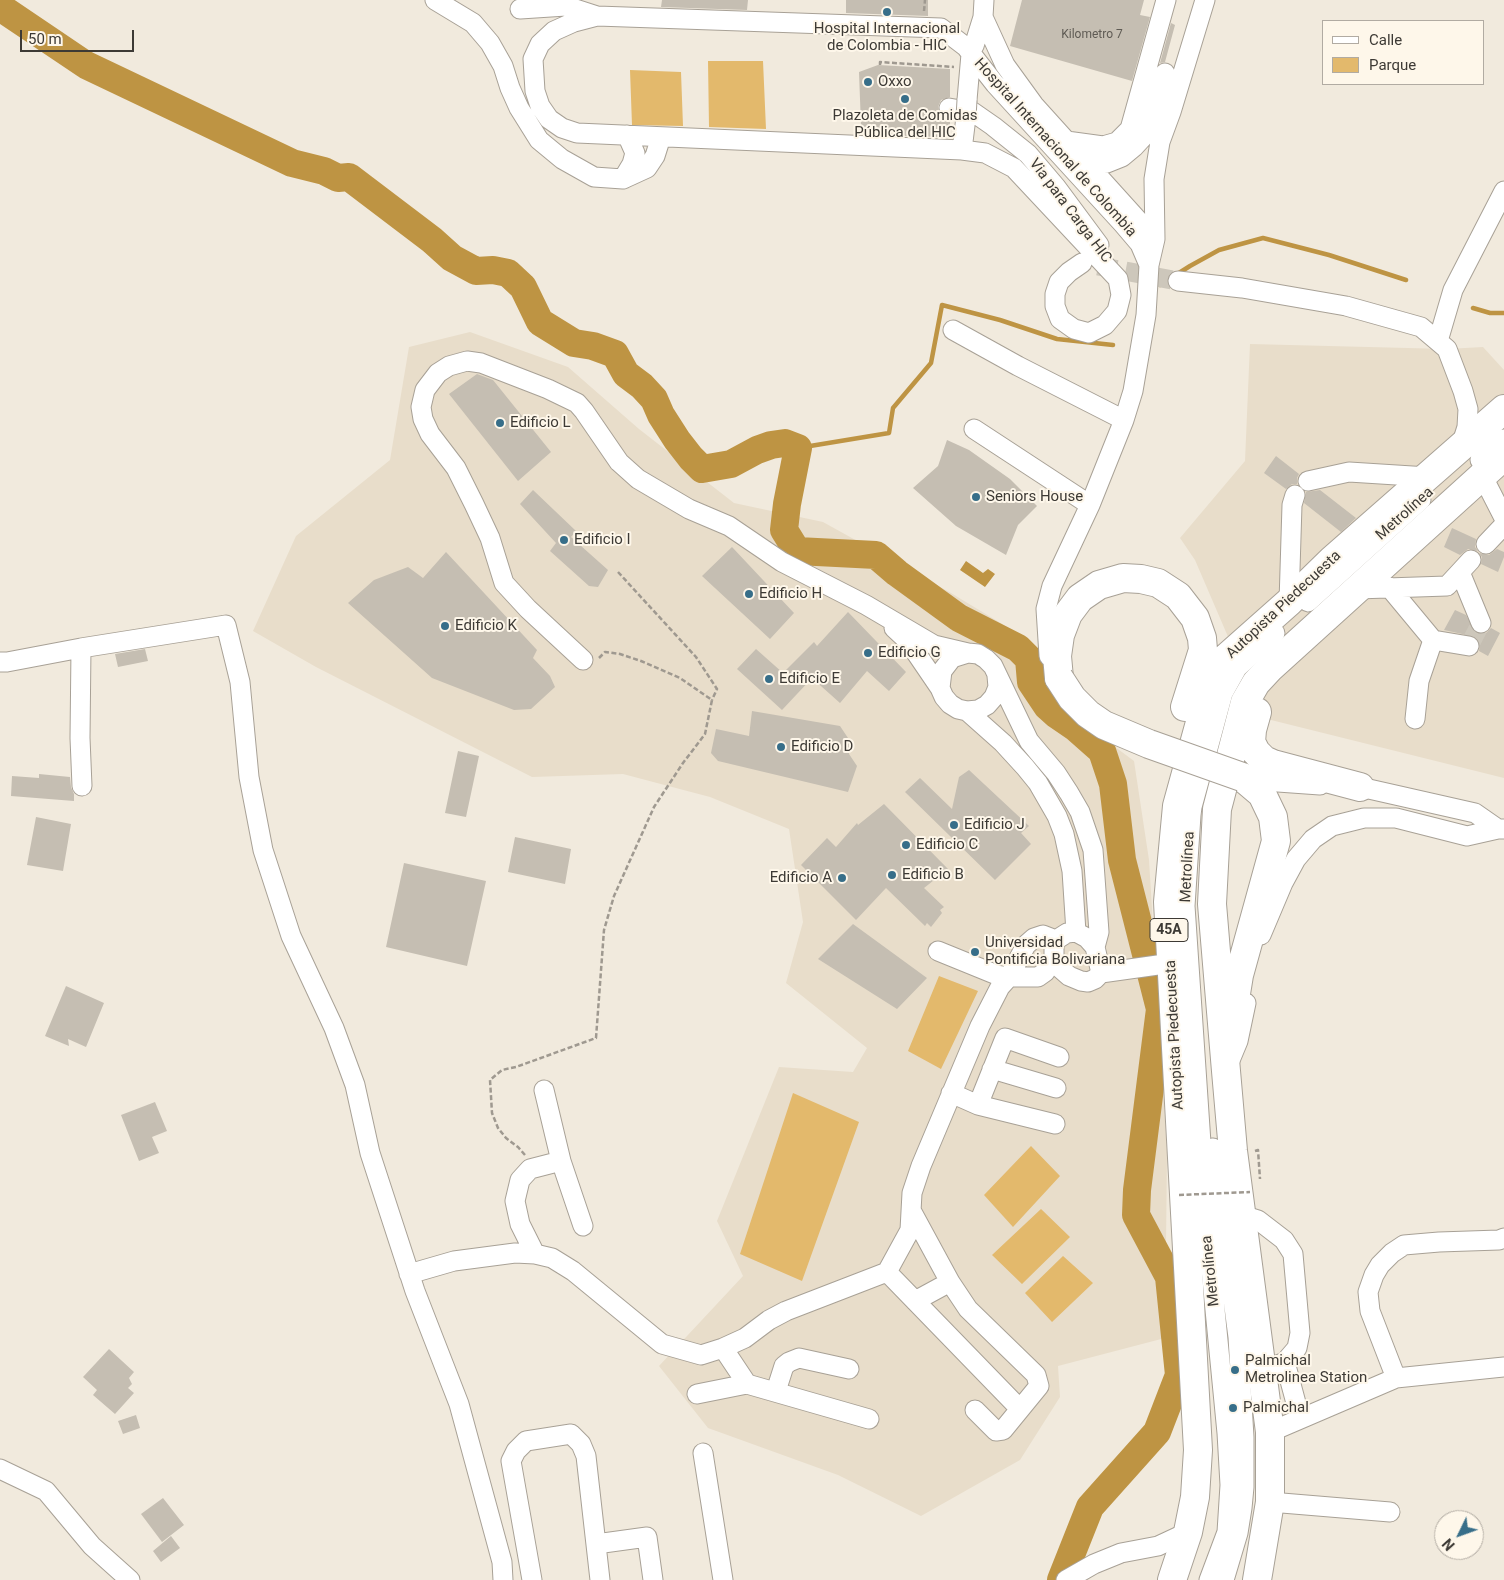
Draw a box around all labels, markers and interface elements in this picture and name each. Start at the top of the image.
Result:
marker: Hospital Internacional de Colombia - HIC [881,6,893,18]
scale bar [22,20,136,52]
place label: Hospital Internacional de Colombia - HIC [814,20,960,55]
legend [1322,20,1484,85]
house number: Kilometro 7 [1061,28,1123,42]
text: 50 m [28,30,62,48]
text: Calle [1369,31,1402,49]
street label: Hospital Internacional de Colombia [970,55,1140,241]
text: Parque [1369,56,1416,74]
place label: Oxxo [878,73,912,91]
marker: Oxxo [862,76,874,88]
marker: Plazoleta de Comidas Pública del HIC [899,93,911,105]
place label: Plazoleta de Comidas Pública del HIC [832,107,978,142]
street label: Via para Carga HIC [1025,155,1115,267]
place label: Edificio L [510,414,571,432]
marker: Edificio L [494,417,506,429]
street label: Metrolínea [1373,483,1437,545]
place label: Seniors House [986,488,1083,506]
marker: Seniors House [970,491,982,503]
place label: Edificio I [574,531,631,549]
marker: Edificio I [558,534,570,546]
street label: Autopista Piedecuesta [1223,547,1345,663]
place label: Edificio H [759,585,822,603]
marker: Edificio H [743,588,755,600]
place label: Edificio K [455,617,517,635]
marker: Edificio K [439,620,451,632]
place label: Edificio G [878,644,941,662]
marker: Edificio G [862,647,874,659]
place label: Edificio E [779,670,840,688]
marker: Edificio E [763,673,775,685]
place label: Edificio D [791,738,853,756]
marker: Edificio D [775,741,787,753]
place label: Edificio J [964,816,1025,834]
marker: Edificio J [948,819,960,831]
street label: Metrolínea [1177,831,1199,903]
place label: Edificio C [916,836,978,854]
marker: Edificio C [900,839,912,851]
place label: Edificio B [902,866,964,884]
place label: Edificio A [770,869,832,887]
marker: Edificio B [886,869,898,881]
marker: Edificio A [836,872,848,884]
road number: 45A [1150,918,1188,942]
place label: Universidad Pontificia Bolivariana [985,934,1125,969]
marker: Universidad Pontificia Bolivariana [969,946,981,958]
street label: Autopista Piedecuesta [1162,960,1188,1110]
street label: Metrolínea [1198,1235,1224,1307]
place label: Palmichal Metrolinea Station [1245,1352,1367,1387]
marker: Palmichal Metrolinea Station [1229,1364,1241,1376]
place label: Palmichal [1243,1399,1309,1417]
marker: Palmichal [1227,1402,1239,1414]
north arrow [1434,1510,1484,1560]
text: N [1439,1535,1458,1553]

